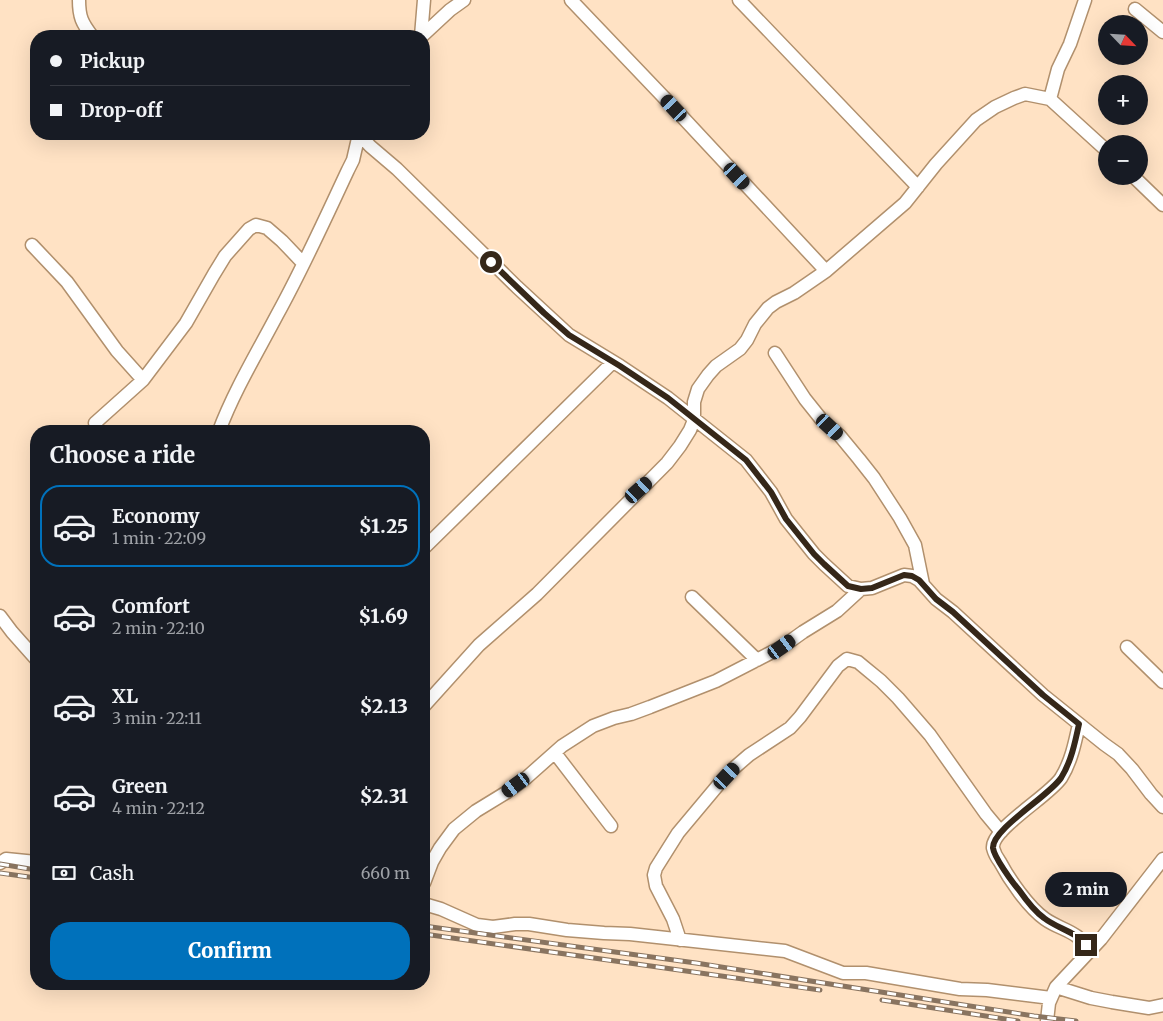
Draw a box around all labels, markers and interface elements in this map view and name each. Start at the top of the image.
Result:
north arrow [1098,15,1148,65]
map controls [1098,15,1148,185]
text: Pickup [80,49,145,73]
button: + [1098,75,1148,125]
car [658,92,689,124]
text: Drop-off [80,98,162,122]
button: − [1098,135,1148,185]
car [721,160,752,192]
route start [480,251,502,273]
car [813,411,846,443]
text: Choose a ride [50,441,195,469]
car [622,474,655,506]
icon: car [52,504,97,549]
text: Economy [112,504,200,528]
text: $1.25 [359,514,408,538]
text: 1 min · 22:09 [112,528,206,548]
icon: car [52,594,97,639]
text: Comfort [112,594,190,618]
text: $1.69 [359,604,408,628]
text: 2 min · 22:10 [112,618,205,638]
car [765,632,798,662]
icon: car [52,684,97,729]
text: XL [112,684,138,708]
text: $2.13 [360,694,408,718]
text: 3 min · 22:11 [112,708,202,728]
car [711,760,742,792]
car [499,770,532,800]
icon: car [52,774,97,819]
text: Green [112,774,168,798]
text: $2.31 [360,784,408,808]
text: 4 min · 22:12 [112,798,205,818]
icon: cash [50,859,78,887]
text: Cash [90,861,134,885]
text: 660 m [361,863,410,883]
callout: 2 min [1045,872,1127,908]
text: 2 min [1063,879,1109,899]
button: Confirm [50,922,410,980]
route end [1075,934,1097,956]

